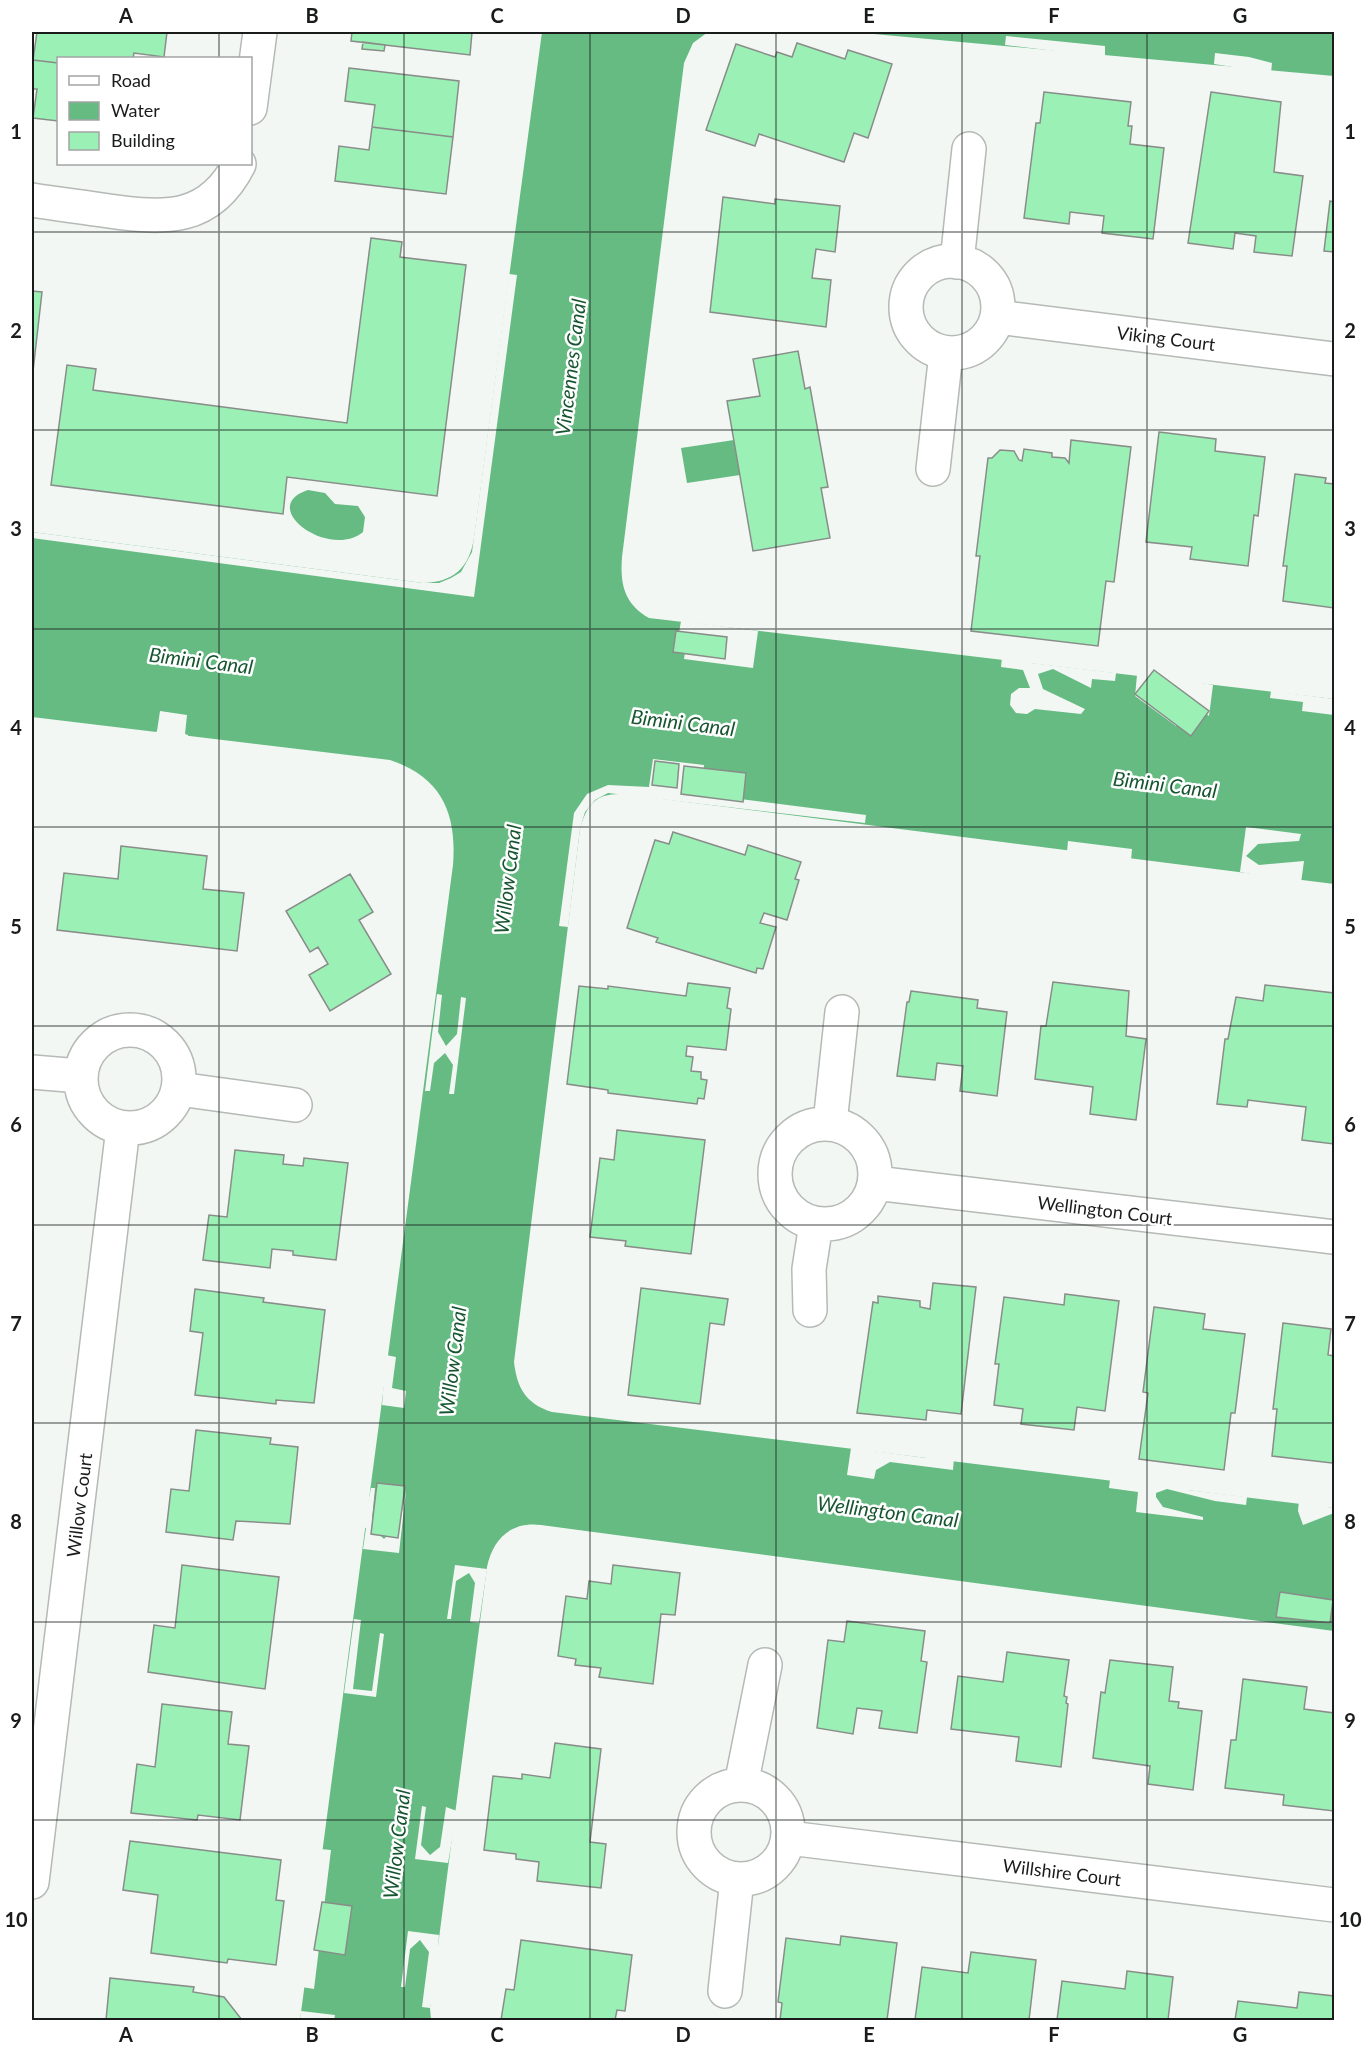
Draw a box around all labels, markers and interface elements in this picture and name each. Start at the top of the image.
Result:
text: A [118,3,133,27]
text: B [305,3,319,27]
text: C [490,3,504,27]
text: D [675,3,691,27]
text: E [863,3,875,27]
text: F [1048,3,1060,27]
text: G [1233,3,1247,27]
legend [57,57,252,165]
text: Road [111,69,151,91]
text: Water [111,99,160,121]
text: 1 [10,119,22,143]
text: 1 [1344,119,1356,143]
text: Building [111,129,175,151]
water label: Vincennes Canal [550,297,590,437]
text: 2 [10,318,22,342]
text: 2 [1344,318,1356,342]
street label: Viking Court [1115,321,1217,355]
text: 3 [10,516,22,540]
text: 3 [1344,516,1356,540]
water label: Bimini Canal [148,642,255,678]
water label: Bimini Canal [630,704,737,740]
text: 4 [10,715,22,739]
text: 4 [1344,715,1356,739]
water label: Bimini Canal [1112,766,1219,802]
water label: Willow Canal [488,823,526,935]
text: 5 [10,914,22,938]
text: 5 [1344,914,1356,938]
text: 6 [10,1112,22,1136]
text: 6 [1344,1112,1356,1136]
street label: Wellington Court [1036,1191,1174,1229]
water label: Willow Canal [433,1305,471,1417]
text: 7 [10,1311,22,1335]
text: 7 [1344,1311,1356,1335]
street label: Willow Court [62,1451,96,1558]
water label: Wellington Canal [816,1490,960,1532]
text: 8 [10,1509,22,1533]
text: 8 [1344,1509,1356,1533]
text: 9 [10,1708,22,1732]
text: 9 [1344,1708,1356,1732]
water label: Willow Canal [377,1788,415,1900]
street label: Willshire Court [1002,1854,1123,1890]
text: 10 [4,1907,28,1931]
text: 10 [1338,1907,1362,1931]
text: A [118,2022,133,2046]
text: B [305,2022,319,2046]
text: C [490,2022,504,2046]
text: D [675,2022,691,2046]
text: E [863,2022,875,2046]
text: F [1048,2022,1060,2046]
text: G [1233,2022,1247,2046]

